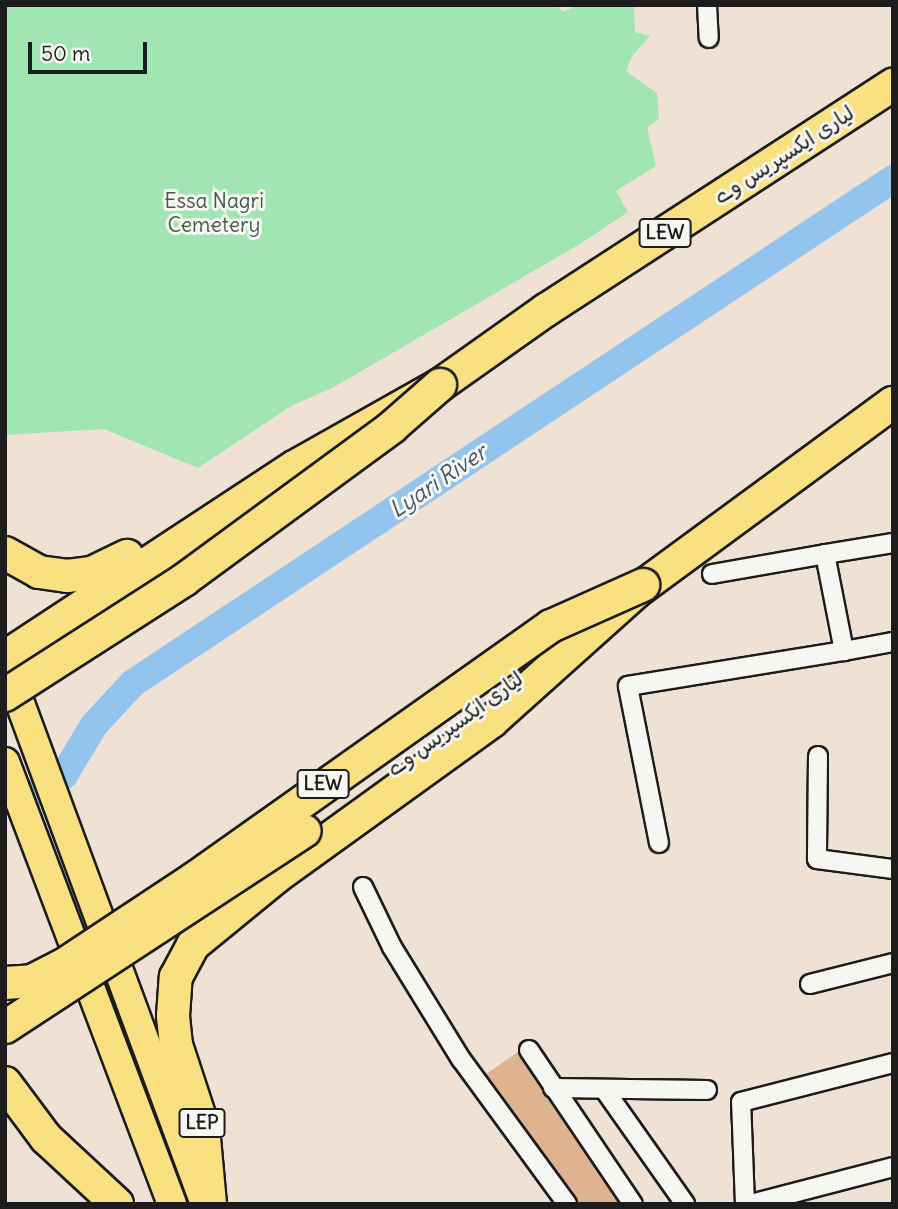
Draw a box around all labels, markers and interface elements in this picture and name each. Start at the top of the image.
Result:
scale bar [32,28,150,72]
text: 50 m [41,40,90,67]
street label: لیاری ایکسپریس وے [709,100,859,210]
park label: Essa Nagri Cemetery [164,188,264,238]
road number: LEW [637,218,693,248]
water label: Lyari River [384,438,492,524]
street label: لیاری ایکسپریس وے [382,666,528,782]
road number: LEW [295,768,351,800]
road number: LEP [178,1107,227,1138]

